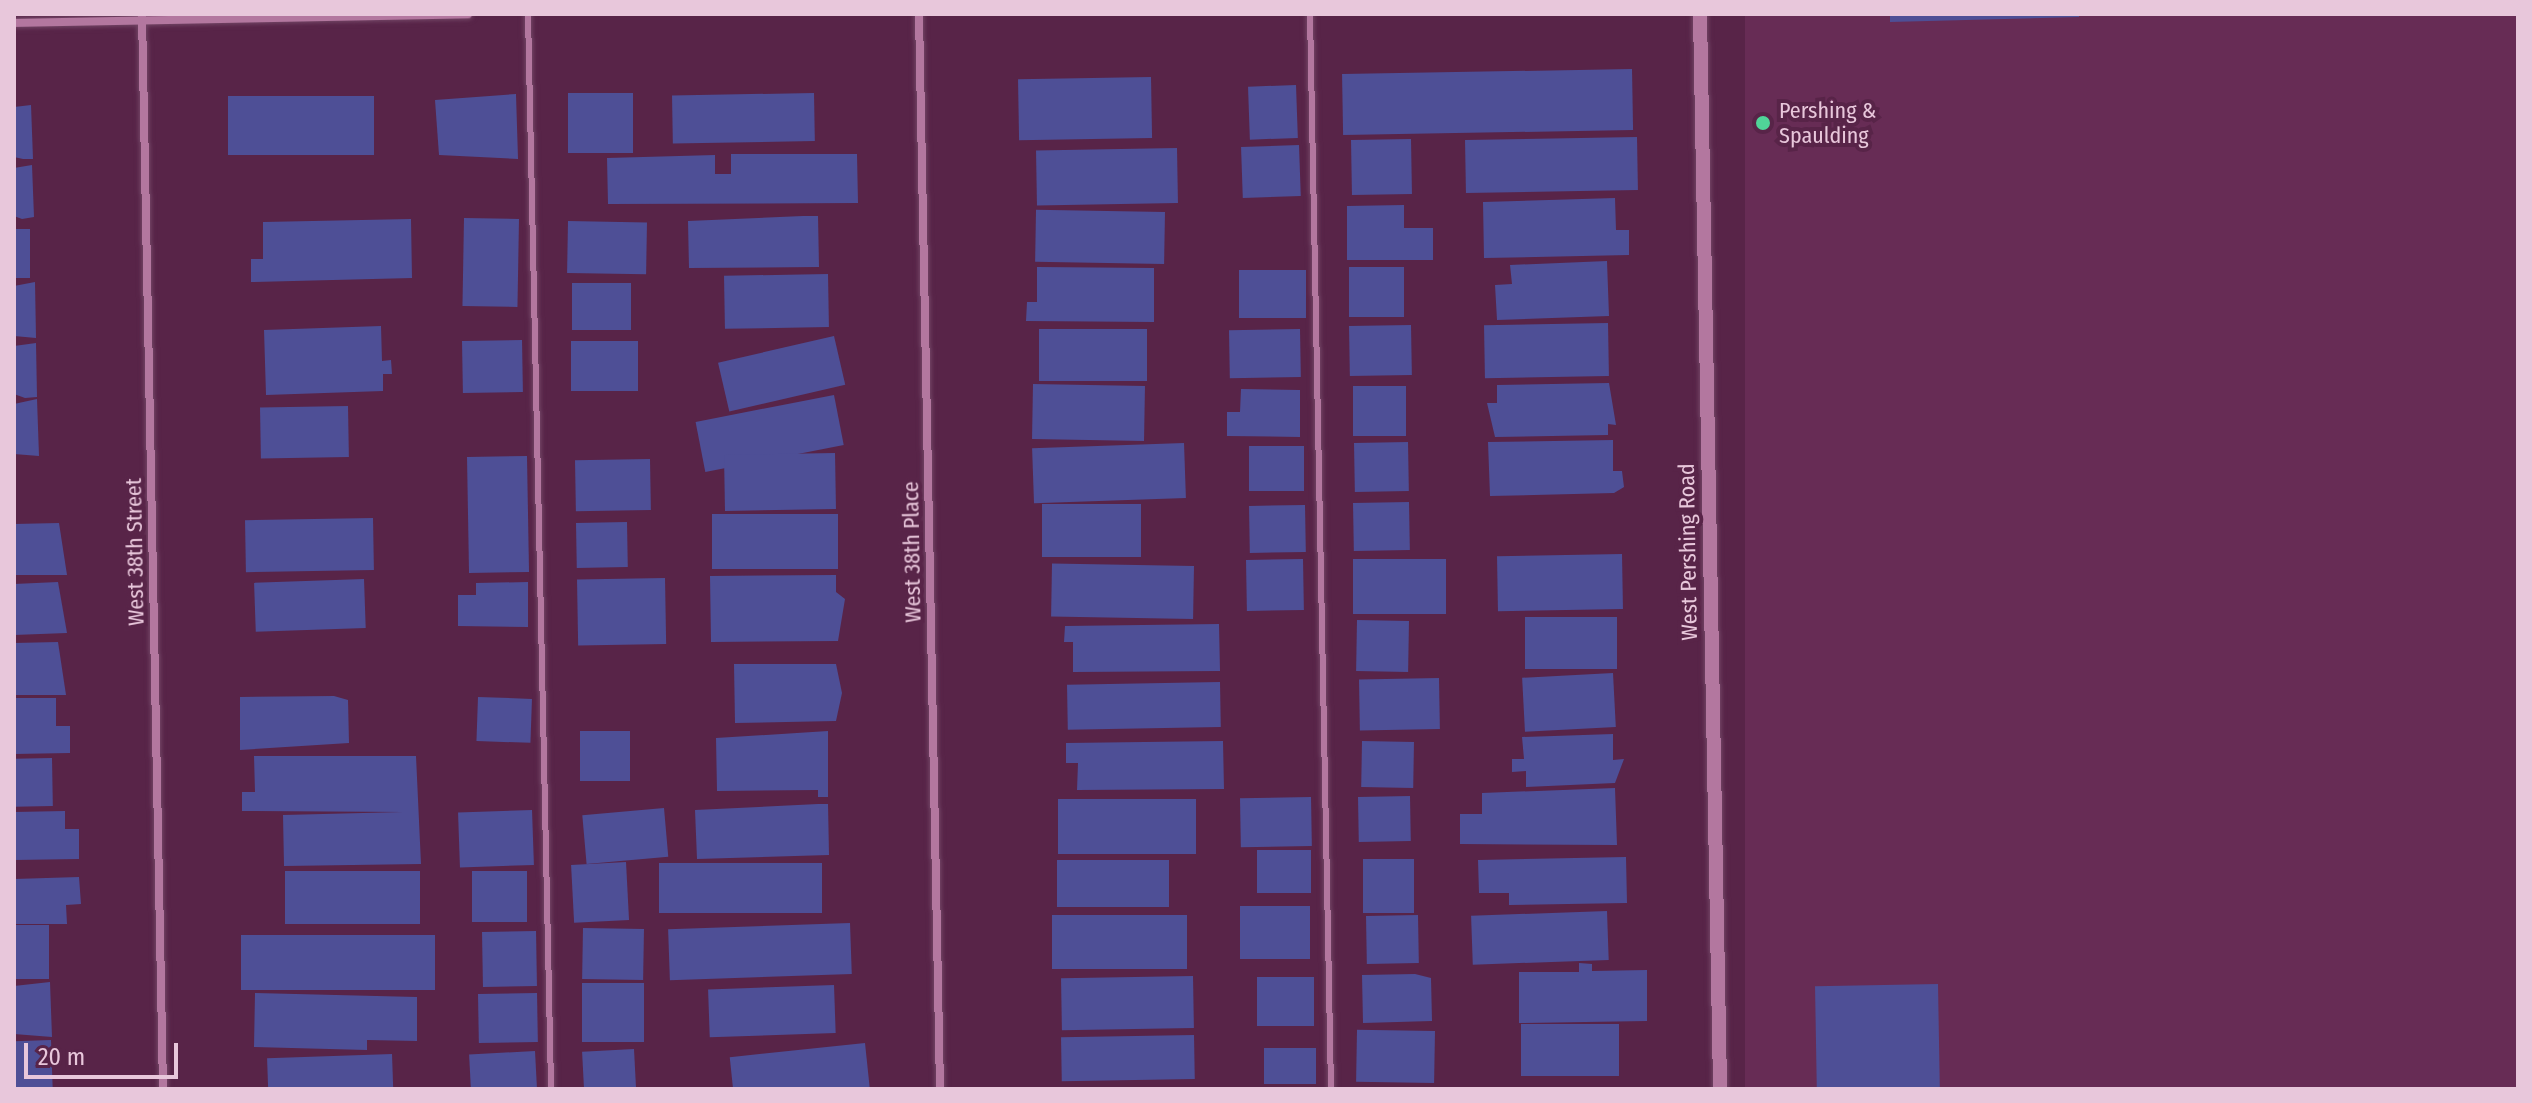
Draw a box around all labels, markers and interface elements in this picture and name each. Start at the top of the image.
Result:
place label: Pershing & Spaulding [1779,97,1876,148]
marker: Pershing & Spaulding [1754,114,1772,132]
street label: West Pershing Road [1673,463,1703,641]
street label: West 38th Street [121,478,149,626]
street label: West 38th Place [898,481,926,623]
scale bar [28,1027,182,1077]
text: 20 m [38,1043,85,1071]

